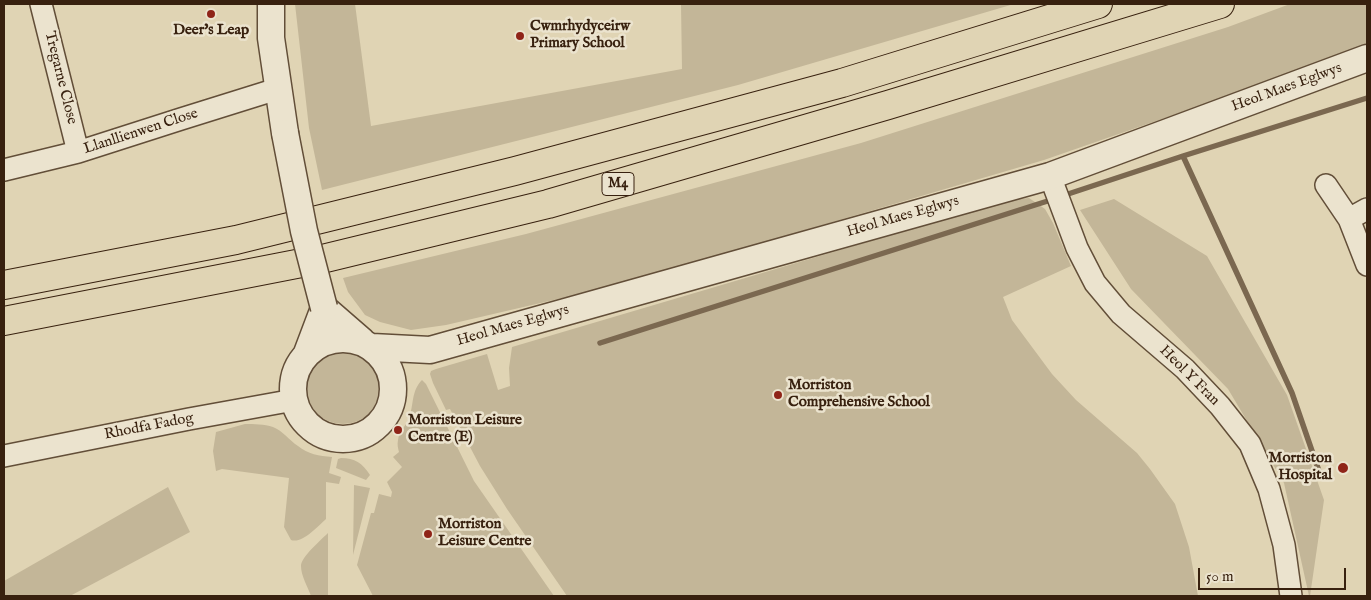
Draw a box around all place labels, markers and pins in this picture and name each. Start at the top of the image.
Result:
marker: Deer's Leap [205,8,217,20]
place label: Cwmrhydyceirw Primary School [530,18,630,53]
place label: Deer's Leap [173,22,249,40]
marker: Cwmrhydyceirw Primary School [514,30,526,42]
place label: Morriston Comprehensive School [788,377,930,412]
marker: Morriston Comprehensive School [772,389,784,401]
place label: Morriston Leisure Centre (E) [408,412,522,447]
marker: Morriston Leisure Centre (E) [392,424,404,436]
place label: Morriston Hospital [1269,450,1332,485]
marker: Morriston Hospital [1336,461,1350,475]
place label: Morriston Leisure Centre [438,516,532,551]
marker: Morriston Leisure Centre [422,528,434,540]

